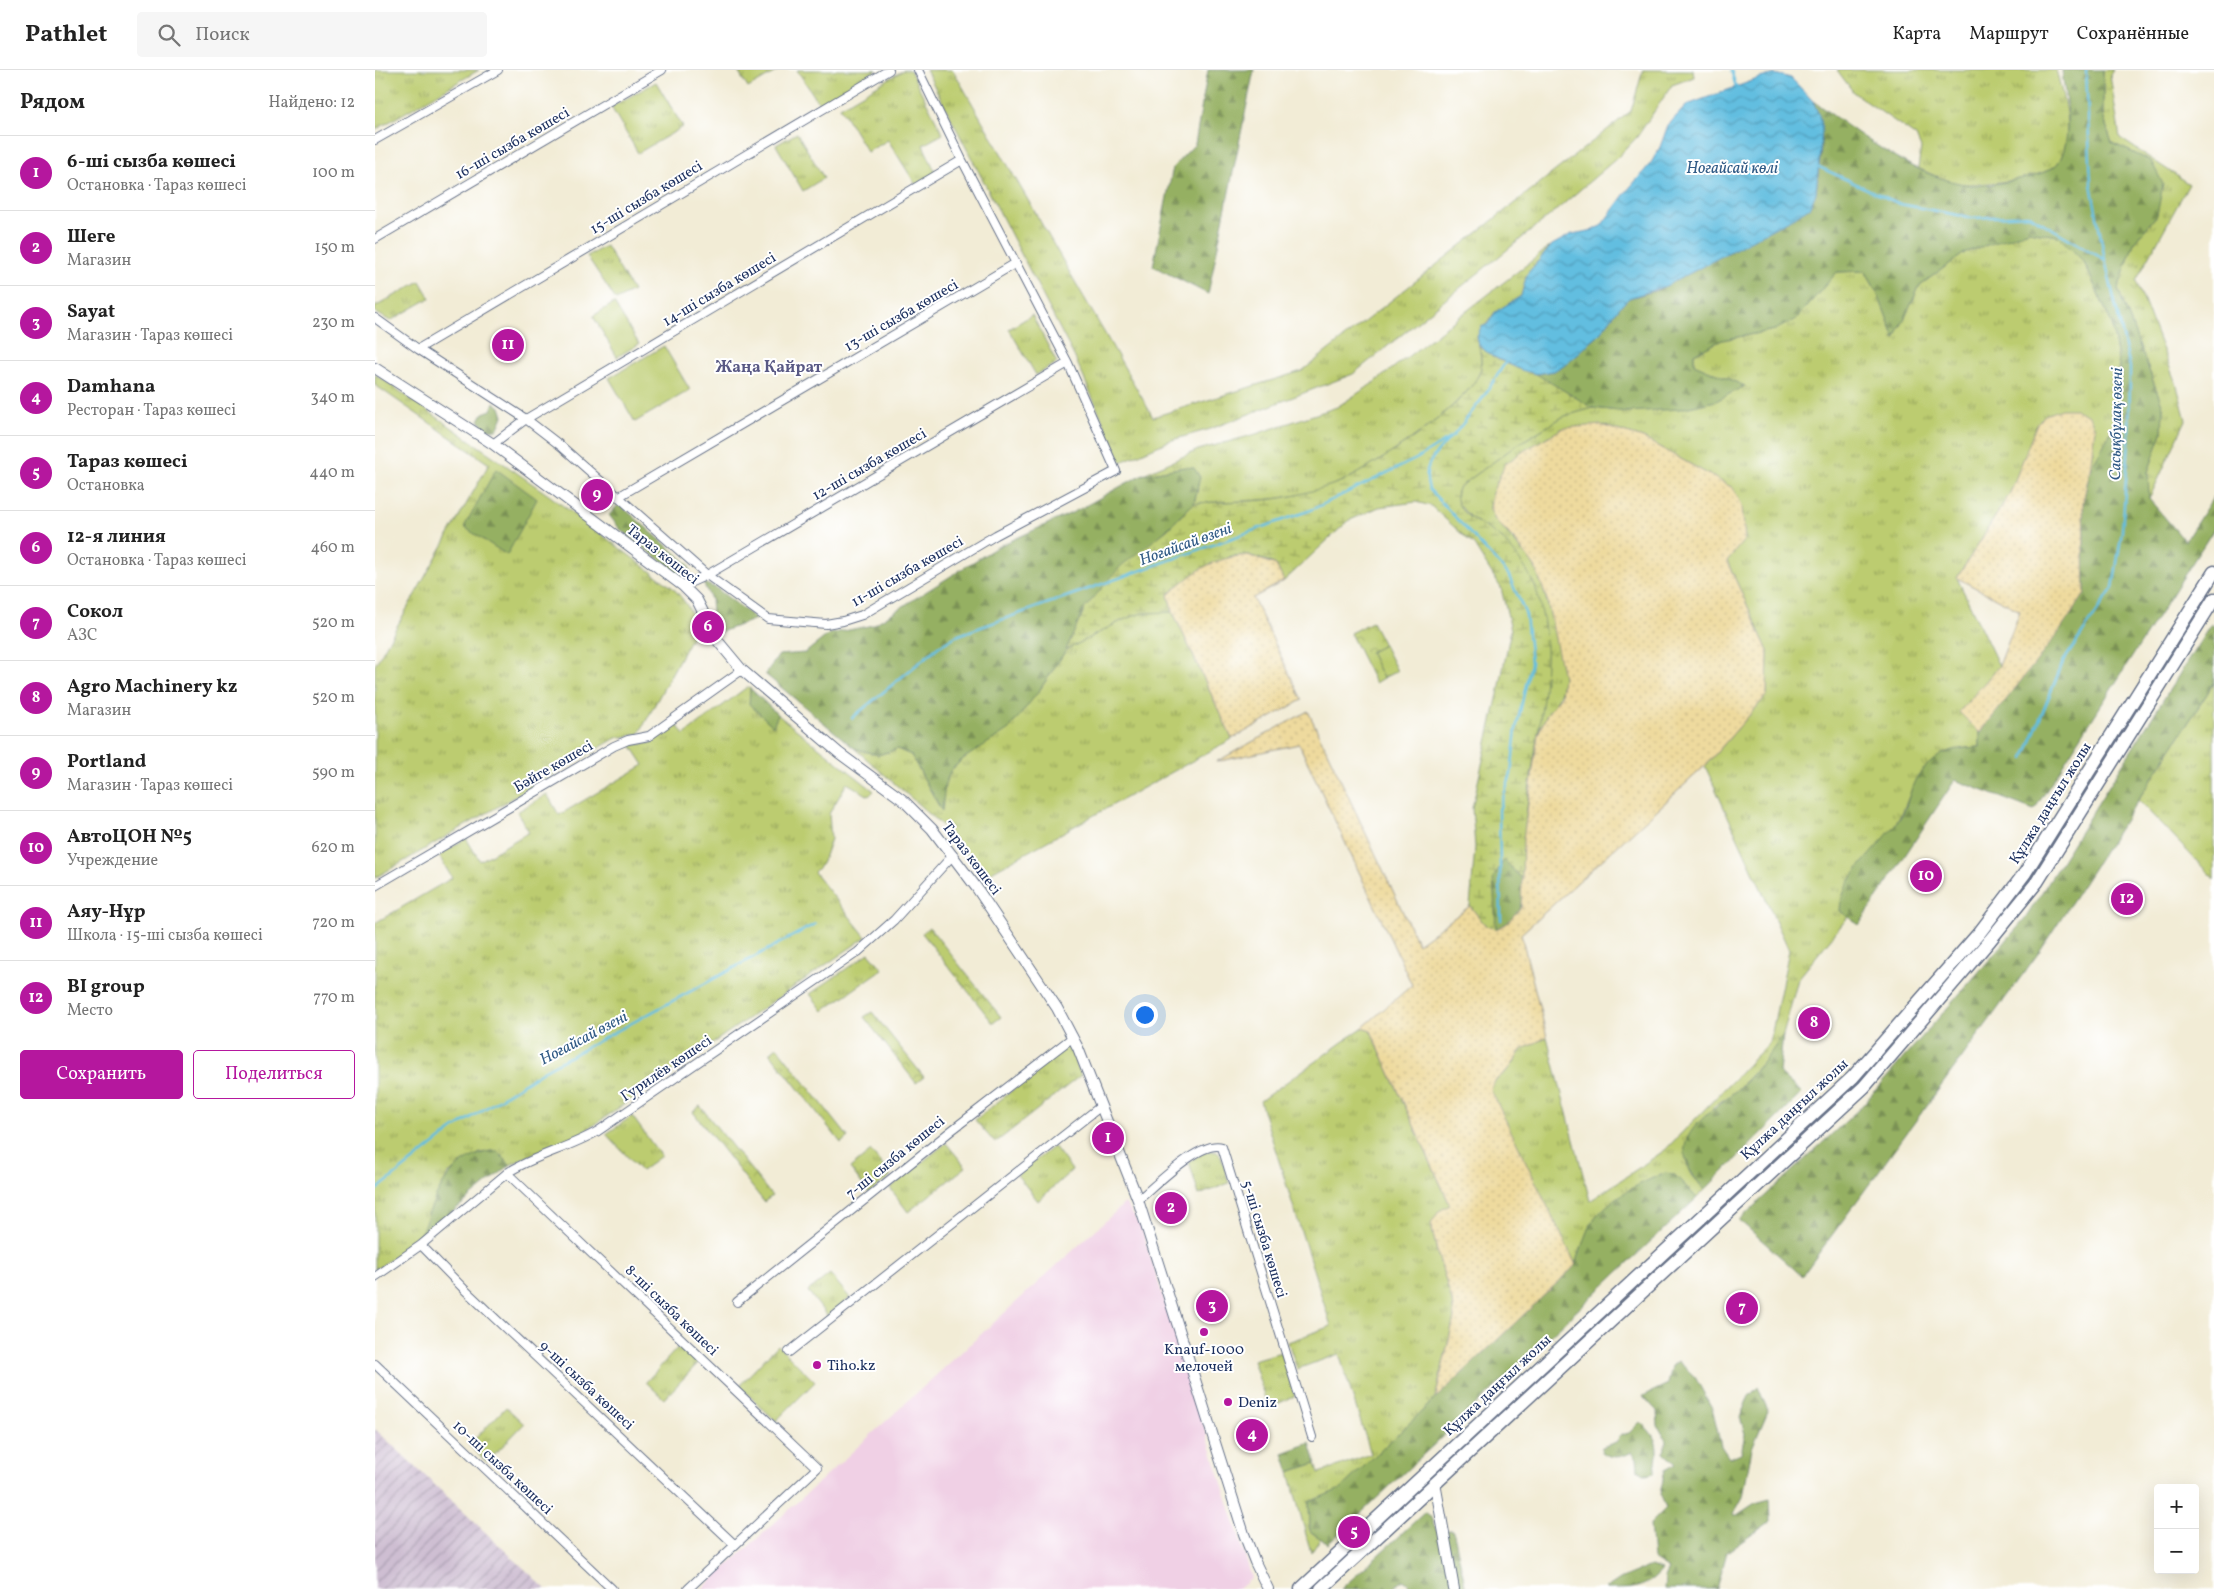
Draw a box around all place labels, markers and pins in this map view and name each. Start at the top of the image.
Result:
pin: 11 [492,326,524,364]
pin: 9 [581,476,613,514]
pin: 6 [692,608,724,646]
pin: 10 [1910,857,1942,895]
pin: 12 [2111,880,2143,918]
pin: 8 [1798,1004,1830,1042]
pin: 1 [1092,1119,1124,1157]
pin: 2 [1155,1189,1187,1227]
pin: 3 [1196,1287,1228,1325]
pin: 7 [1726,1289,1758,1327]
marker: Knauf-1000 мелочей [1198,1326,1210,1338]
place label: Knauf-1000 мелочей [1164,1340,1244,1378]
place label: Tiho.kz [827,1356,876,1377]
marker: Tiho.kz [811,1359,823,1371]
place label: Deniz [1238,1393,1277,1414]
marker: Deniz [1222,1396,1234,1408]
pin: 4 [1236,1416,1268,1454]
pin: 5 [1338,1513,1370,1551]

